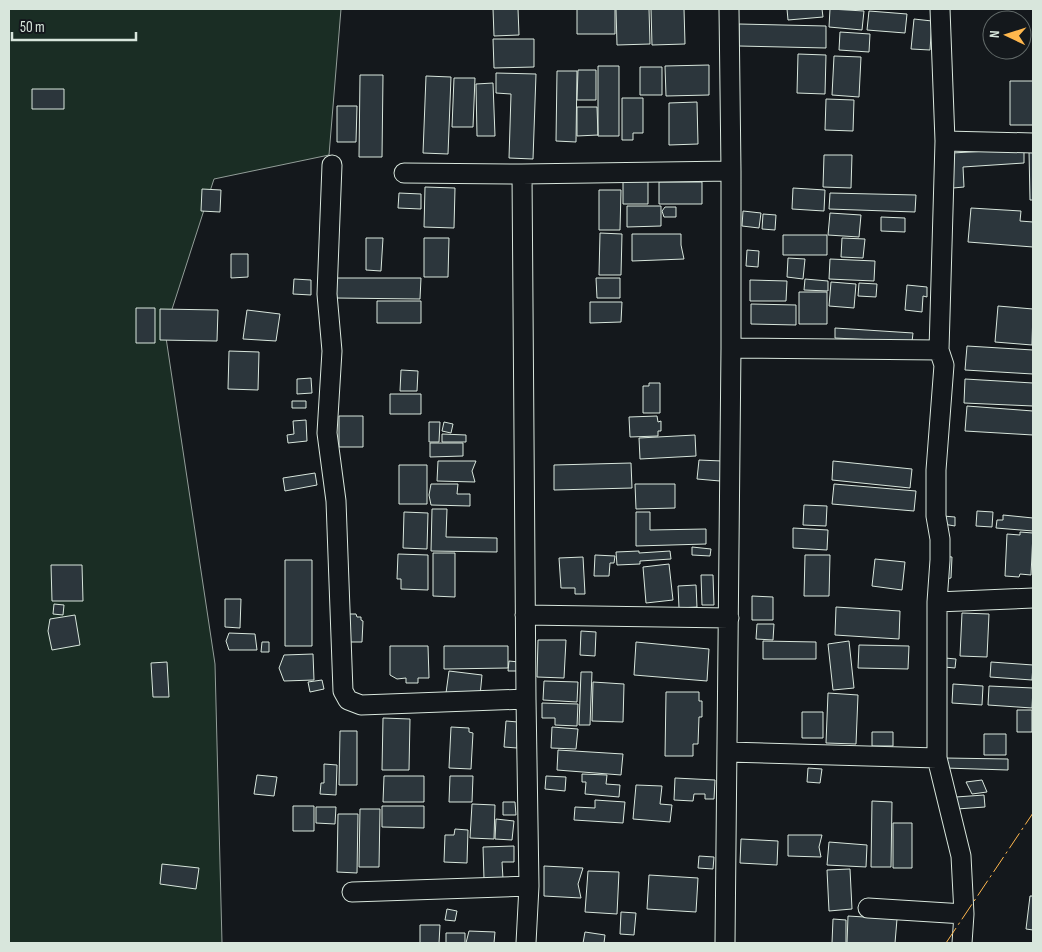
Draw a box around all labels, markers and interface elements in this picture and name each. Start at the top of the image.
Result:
scale bar [12,10,136,42]
north arrow [982,10,1032,60]
text: 50 m [20,18,45,37]
text: N [986,30,1003,38]

